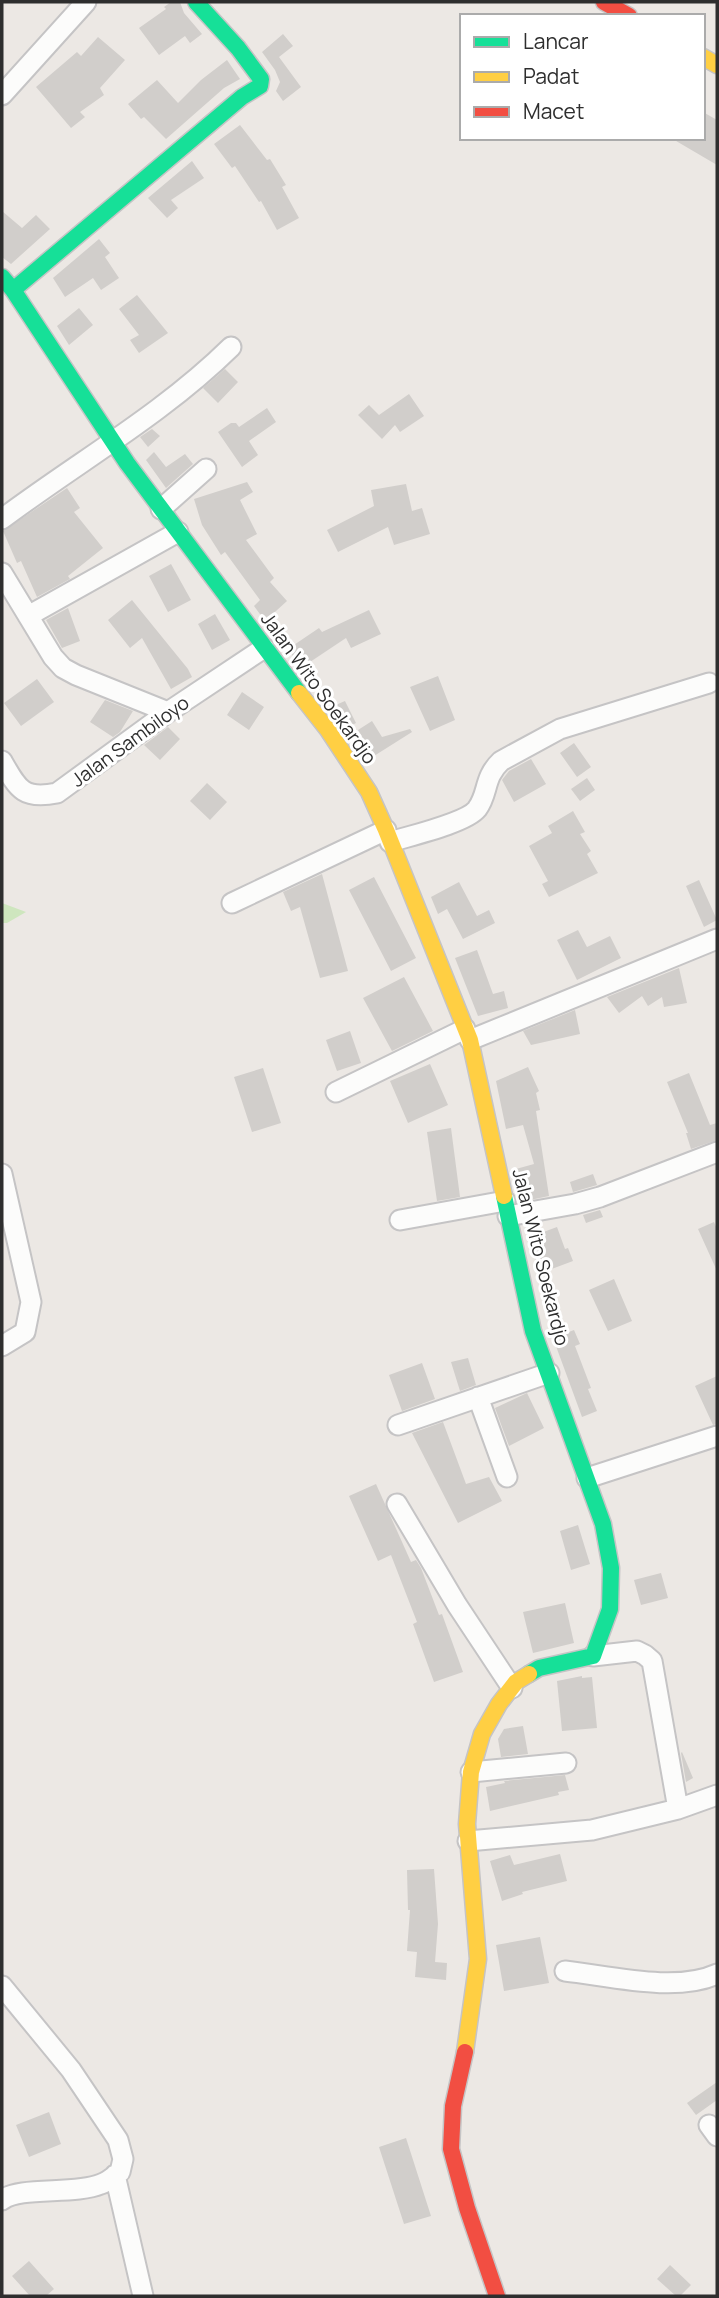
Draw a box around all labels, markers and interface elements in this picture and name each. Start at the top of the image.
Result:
legend [460,14,705,140]
text: Lancar [523,27,589,55]
text: Padat [523,62,579,90]
text: Macet [523,97,584,125]
street label: Jalan Wito Soekardjo [255,607,383,769]
street label: Jalan Sambiloyo [66,689,194,793]
street label: Jalan Wito Soekardjo [506,1166,576,1348]

